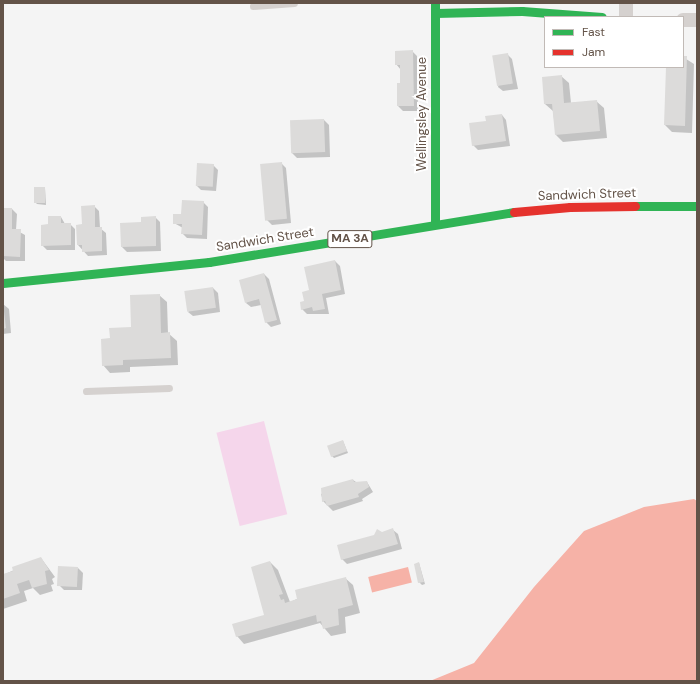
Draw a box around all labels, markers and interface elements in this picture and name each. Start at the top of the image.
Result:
legend [544,16,684,68]
text: Fast [582,24,605,40]
text: Jam [582,44,605,60]
street label: Wellingsley Avenue [414,57,430,171]
street label: Sandwich Street [538,185,636,205]
street label: Sandwich Street [215,225,315,255]
road number: MA 3A [327,229,373,249]

